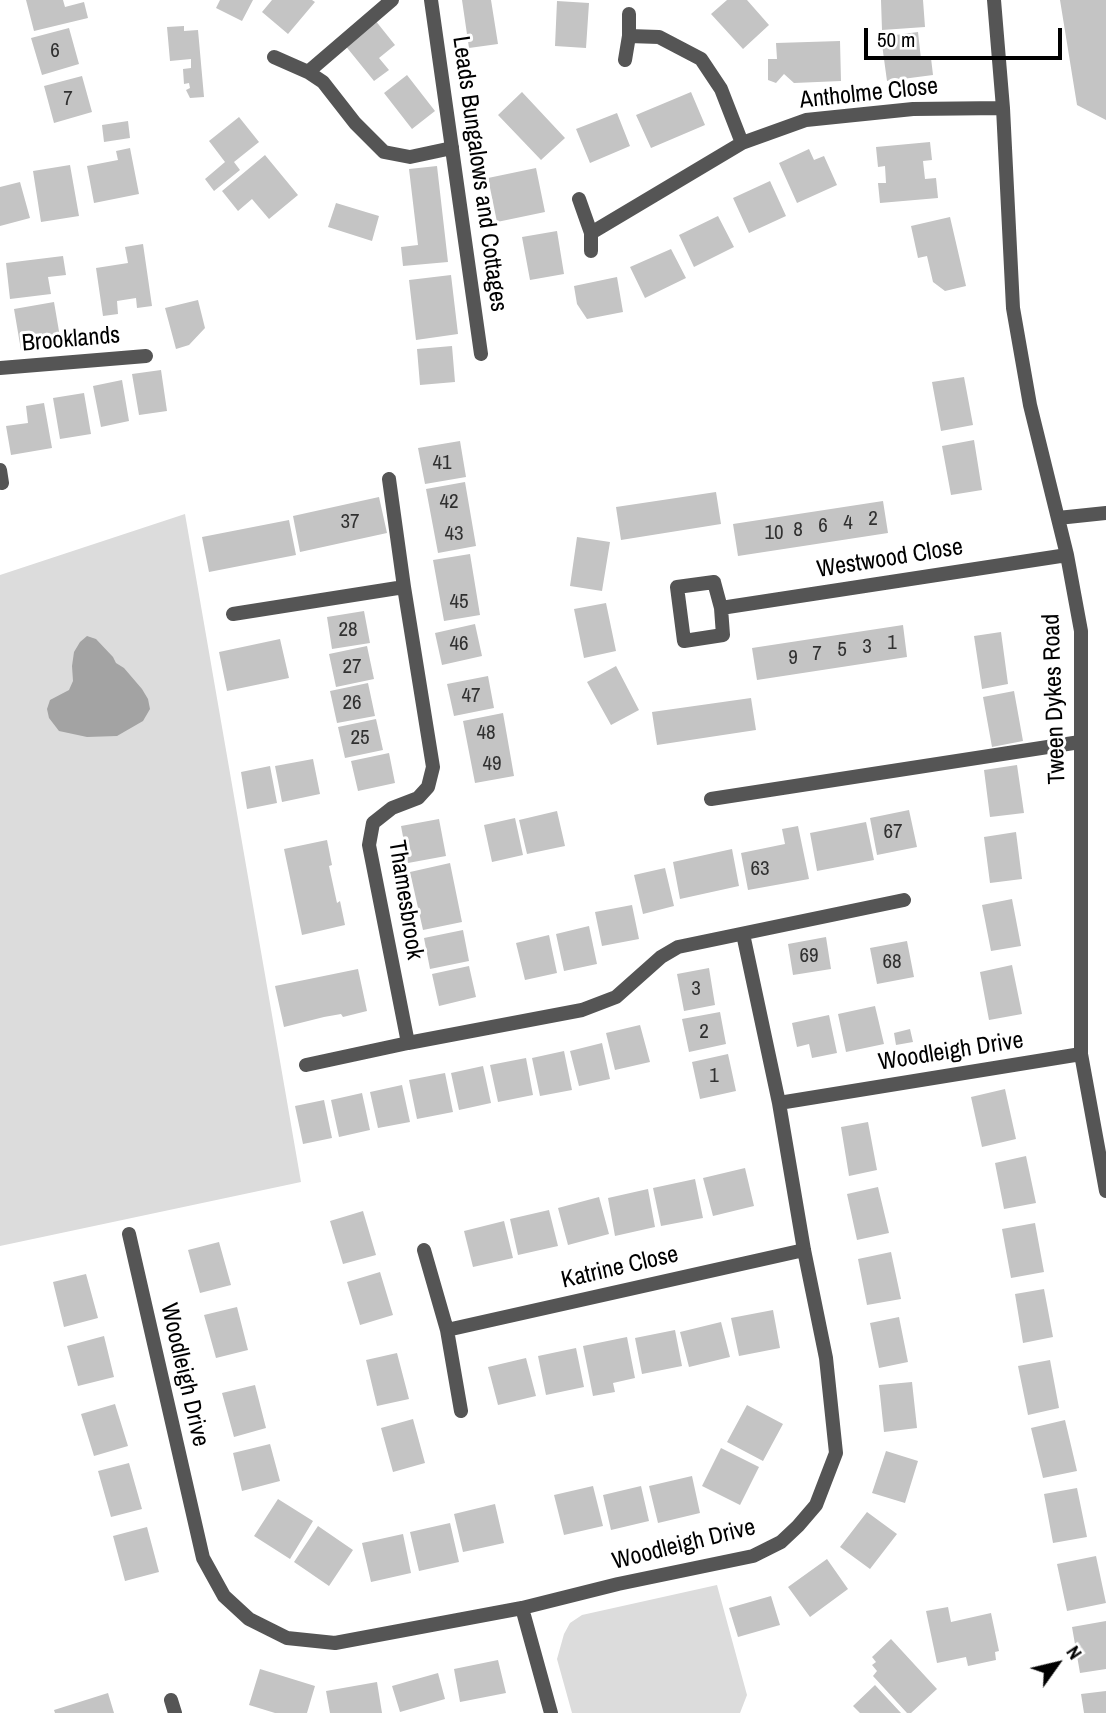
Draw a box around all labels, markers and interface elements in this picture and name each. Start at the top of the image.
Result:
scale bar [868,14,1066,58]
text: 50 m [877,25,915,54]
street label: Leads Bungalows and Cottages [445,34,513,314]
house number: 6 [50,38,60,64]
street label: Antholme Close [798,72,940,116]
house number: 7 [63,86,73,112]
street label: Brooklands [21,321,121,359]
house number: 41 [432,450,452,476]
house number: 42 [439,489,459,515]
house number: 2 [868,506,878,532]
house number: 37 [340,509,360,535]
house number: 4 [843,510,853,536]
house number: 6 [818,513,828,539]
house number: 8 [793,517,803,543]
house number: 10 [764,520,784,546]
house number: 43 [444,521,464,547]
street label: Westwood Close [815,533,965,585]
house number: 45 [449,589,469,615]
street label: Tween Dykes Road [1038,613,1072,785]
house number: 28 [338,617,358,643]
house number: 1 [887,630,897,656]
house number: 46 [449,631,469,657]
house number: 3 [862,634,872,660]
house number: 5 [837,637,847,663]
house number: 7 [812,641,822,667]
house number: 9 [788,645,798,671]
house number: 27 [342,654,362,680]
house number: 47 [461,683,481,709]
house number: 26 [342,690,362,716]
house number: 48 [476,720,496,746]
house number: 25 [350,725,370,751]
house number: 49 [482,751,502,777]
house number: 67 [883,819,903,845]
street label: Thamesbrook [381,838,429,962]
house number: 63 [750,856,770,882]
house number: 69 [799,943,819,969]
house number: 68 [882,949,902,975]
house number: 3 [691,976,701,1002]
house number: 2 [699,1019,709,1045]
street label: Woodleigh Drive [877,1026,1025,1078]
house number: 1 [709,1063,719,1089]
street label: Katrine Close [559,1241,681,1295]
street label: Woodleigh Drive [154,1301,214,1449]
street label: Woodleigh Drive [610,1513,758,1577]
north arrow [1022,1629,1092,1699]
text: N [1060,1640,1088,1664]

